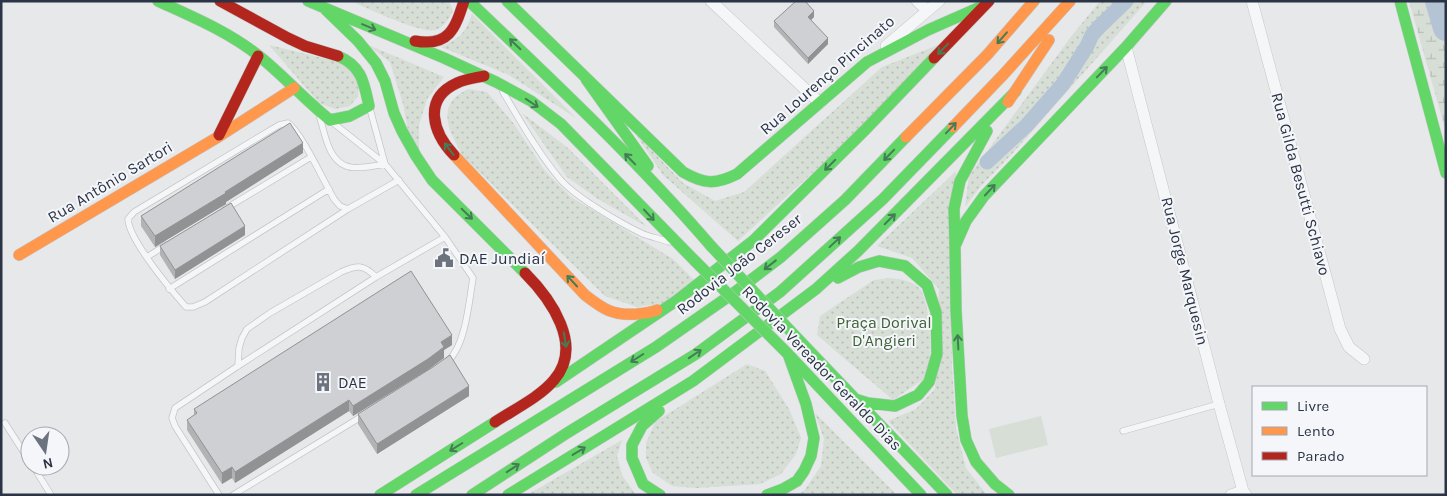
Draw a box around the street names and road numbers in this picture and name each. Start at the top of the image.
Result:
street label: Rua Lourenço Pincinato [756,11,898,139]
street label: Rua Gilda Besutti Schiavo [1267,90,1335,278]
street label: Rua Antônio Sartori [44,137,176,227]
street label: Rua Jorge Marquesin [1157,195,1213,347]
street label: Rodovia João Cereser [673,209,805,319]
street label: Rodovia Vereador Geraldo Dias [738,282,906,454]

